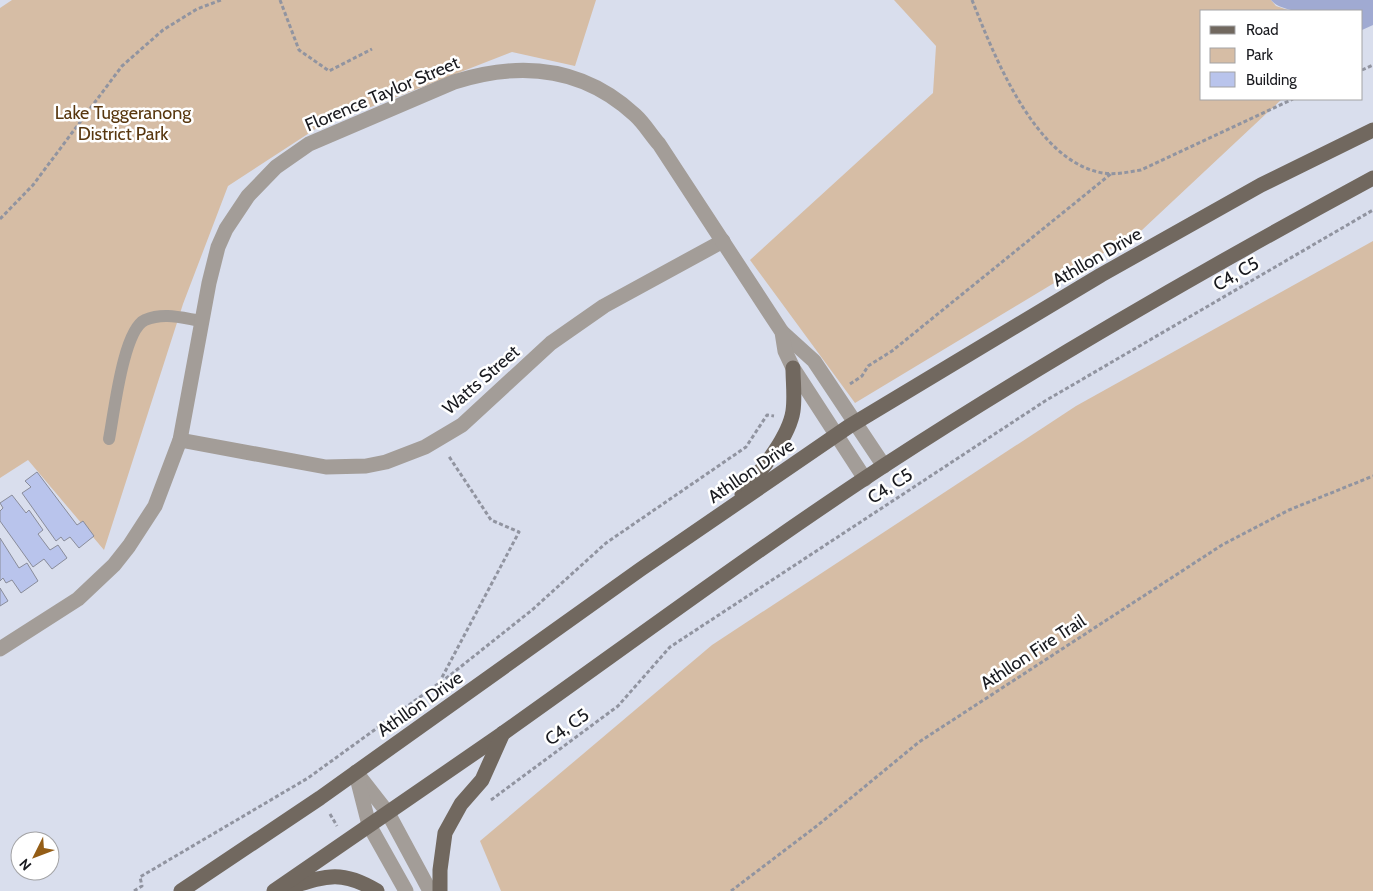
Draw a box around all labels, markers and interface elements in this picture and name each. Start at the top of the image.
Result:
legend [1200,10,1363,100]
text: Road [1246,21,1279,39]
text: Park [1246,46,1273,64]
street label: Florence Taylor Street [302,52,462,136]
text: Building [1246,71,1297,89]
park label: Lake Tuggeranong District Park [55,102,192,145]
street label: Athllon Drive [1049,223,1145,291]
street label: C4, C5 [1209,252,1263,296]
street label: Watts Street [438,341,524,419]
street label: Athllon Drive [704,434,798,508]
street label: C4, C5 [863,463,917,509]
street label: Athllon Fire Trail [976,609,1090,694]
street label: Athllon Drive [373,667,467,741]
street label: C4, C5 [541,704,593,750]
north arrow [10,831,60,881]
text: N [15,855,35,874]

